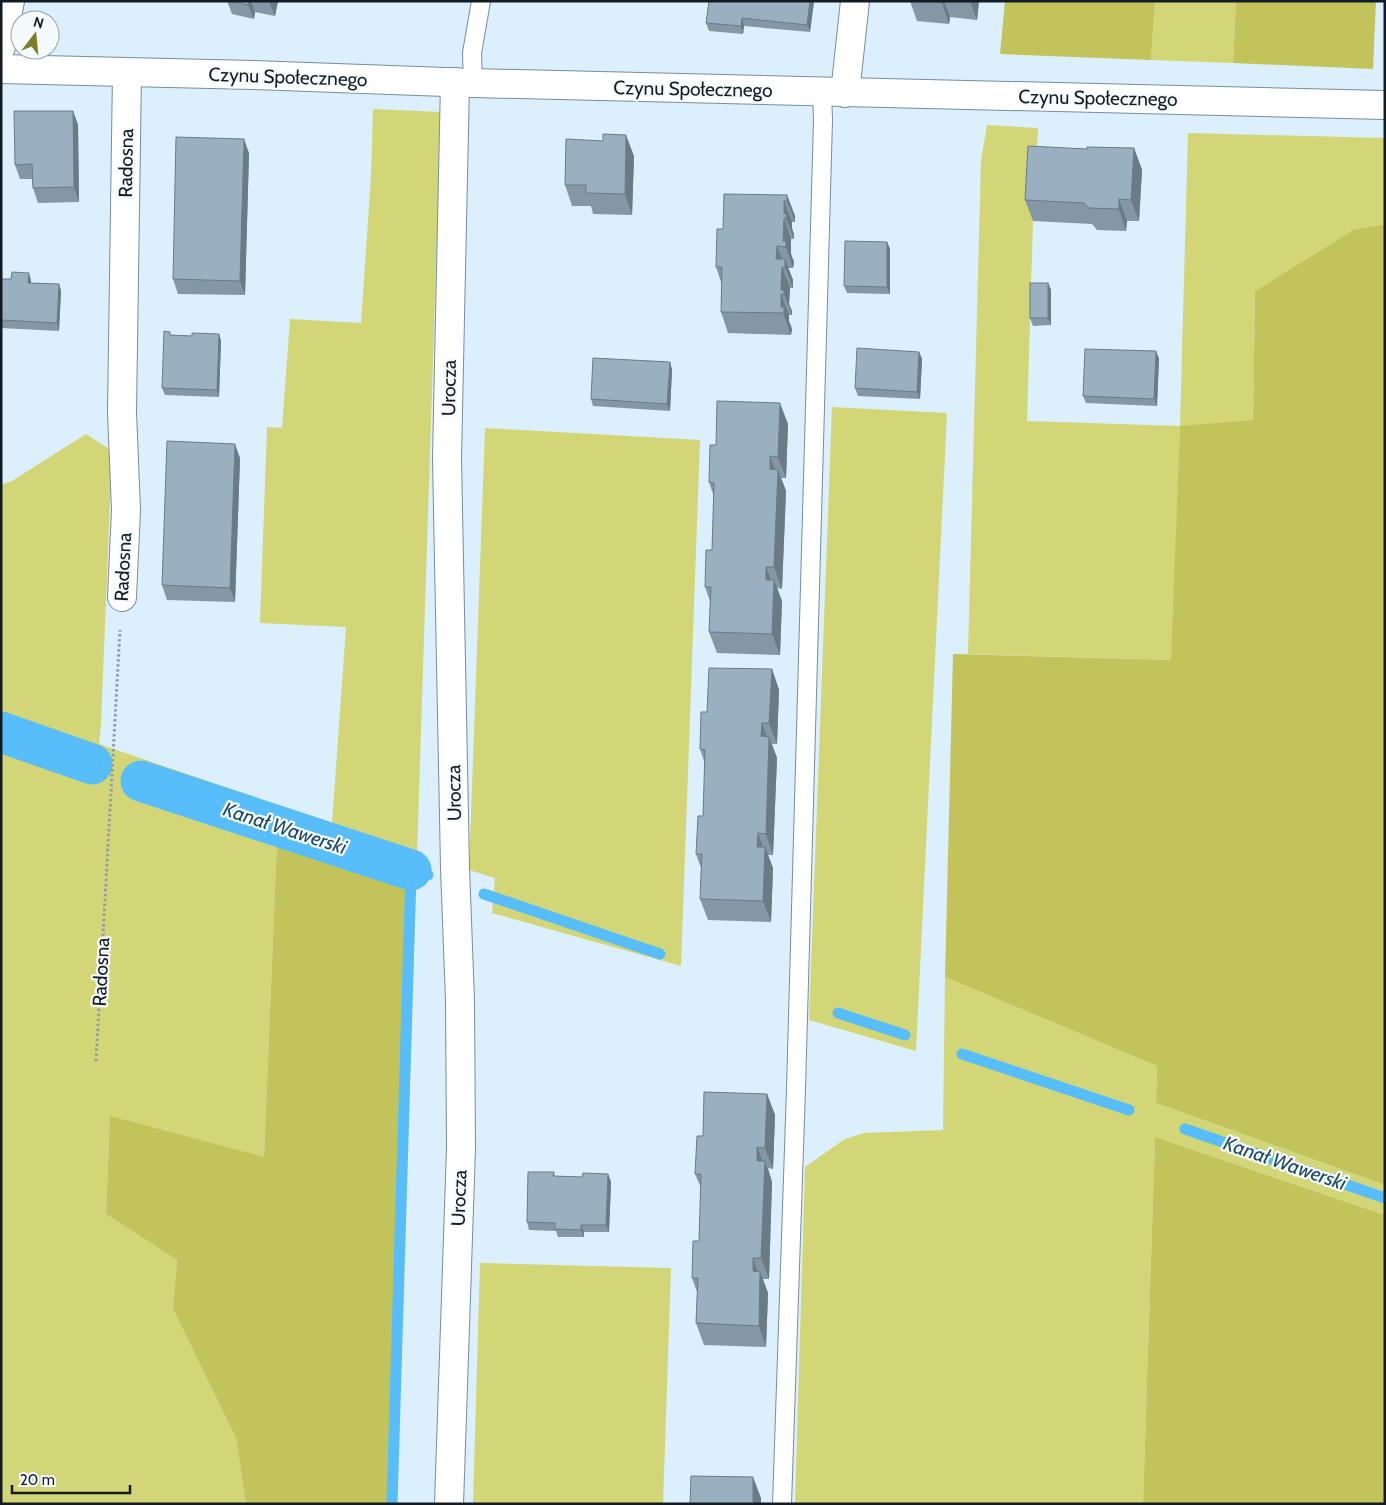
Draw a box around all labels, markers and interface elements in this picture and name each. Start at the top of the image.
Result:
north arrow [10,10,60,60]
text: N [31,12,46,33]
street label: Czynu Społecznego [208,63,368,91]
street label: Czynu Społecznego [613,76,773,102]
street label: Czynu Społecznego [1018,85,1178,111]
street label: Radosna [114,128,138,198]
street label: Urocza [437,360,461,416]
street label: Radosna [110,532,136,602]
street label: Urocza [442,765,466,821]
water label: Kanał Wawerski [220,797,350,859]
street label: Radosna [88,937,114,1007]
water label: Kanał Wawerski [1220,1131,1350,1195]
street label: Urocza [447,1169,471,1227]
scale bar [12,1462,130,1494]
text: 20 m [20,1471,55,1489]

